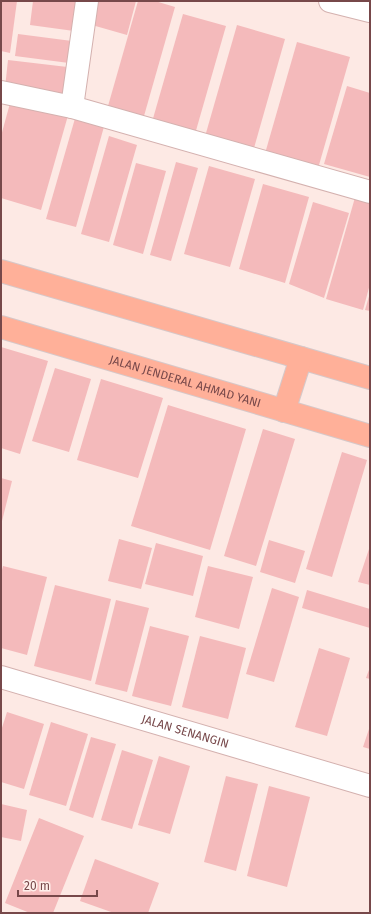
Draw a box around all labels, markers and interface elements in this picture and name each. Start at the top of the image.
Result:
street label: JALAN JENDERAL AHMAD YANI [108,352,263,410]
street label: JALAN SENANGIN [140,712,230,751]
scale bar [18,872,97,898]
text: 20 m [24,879,50,893]

